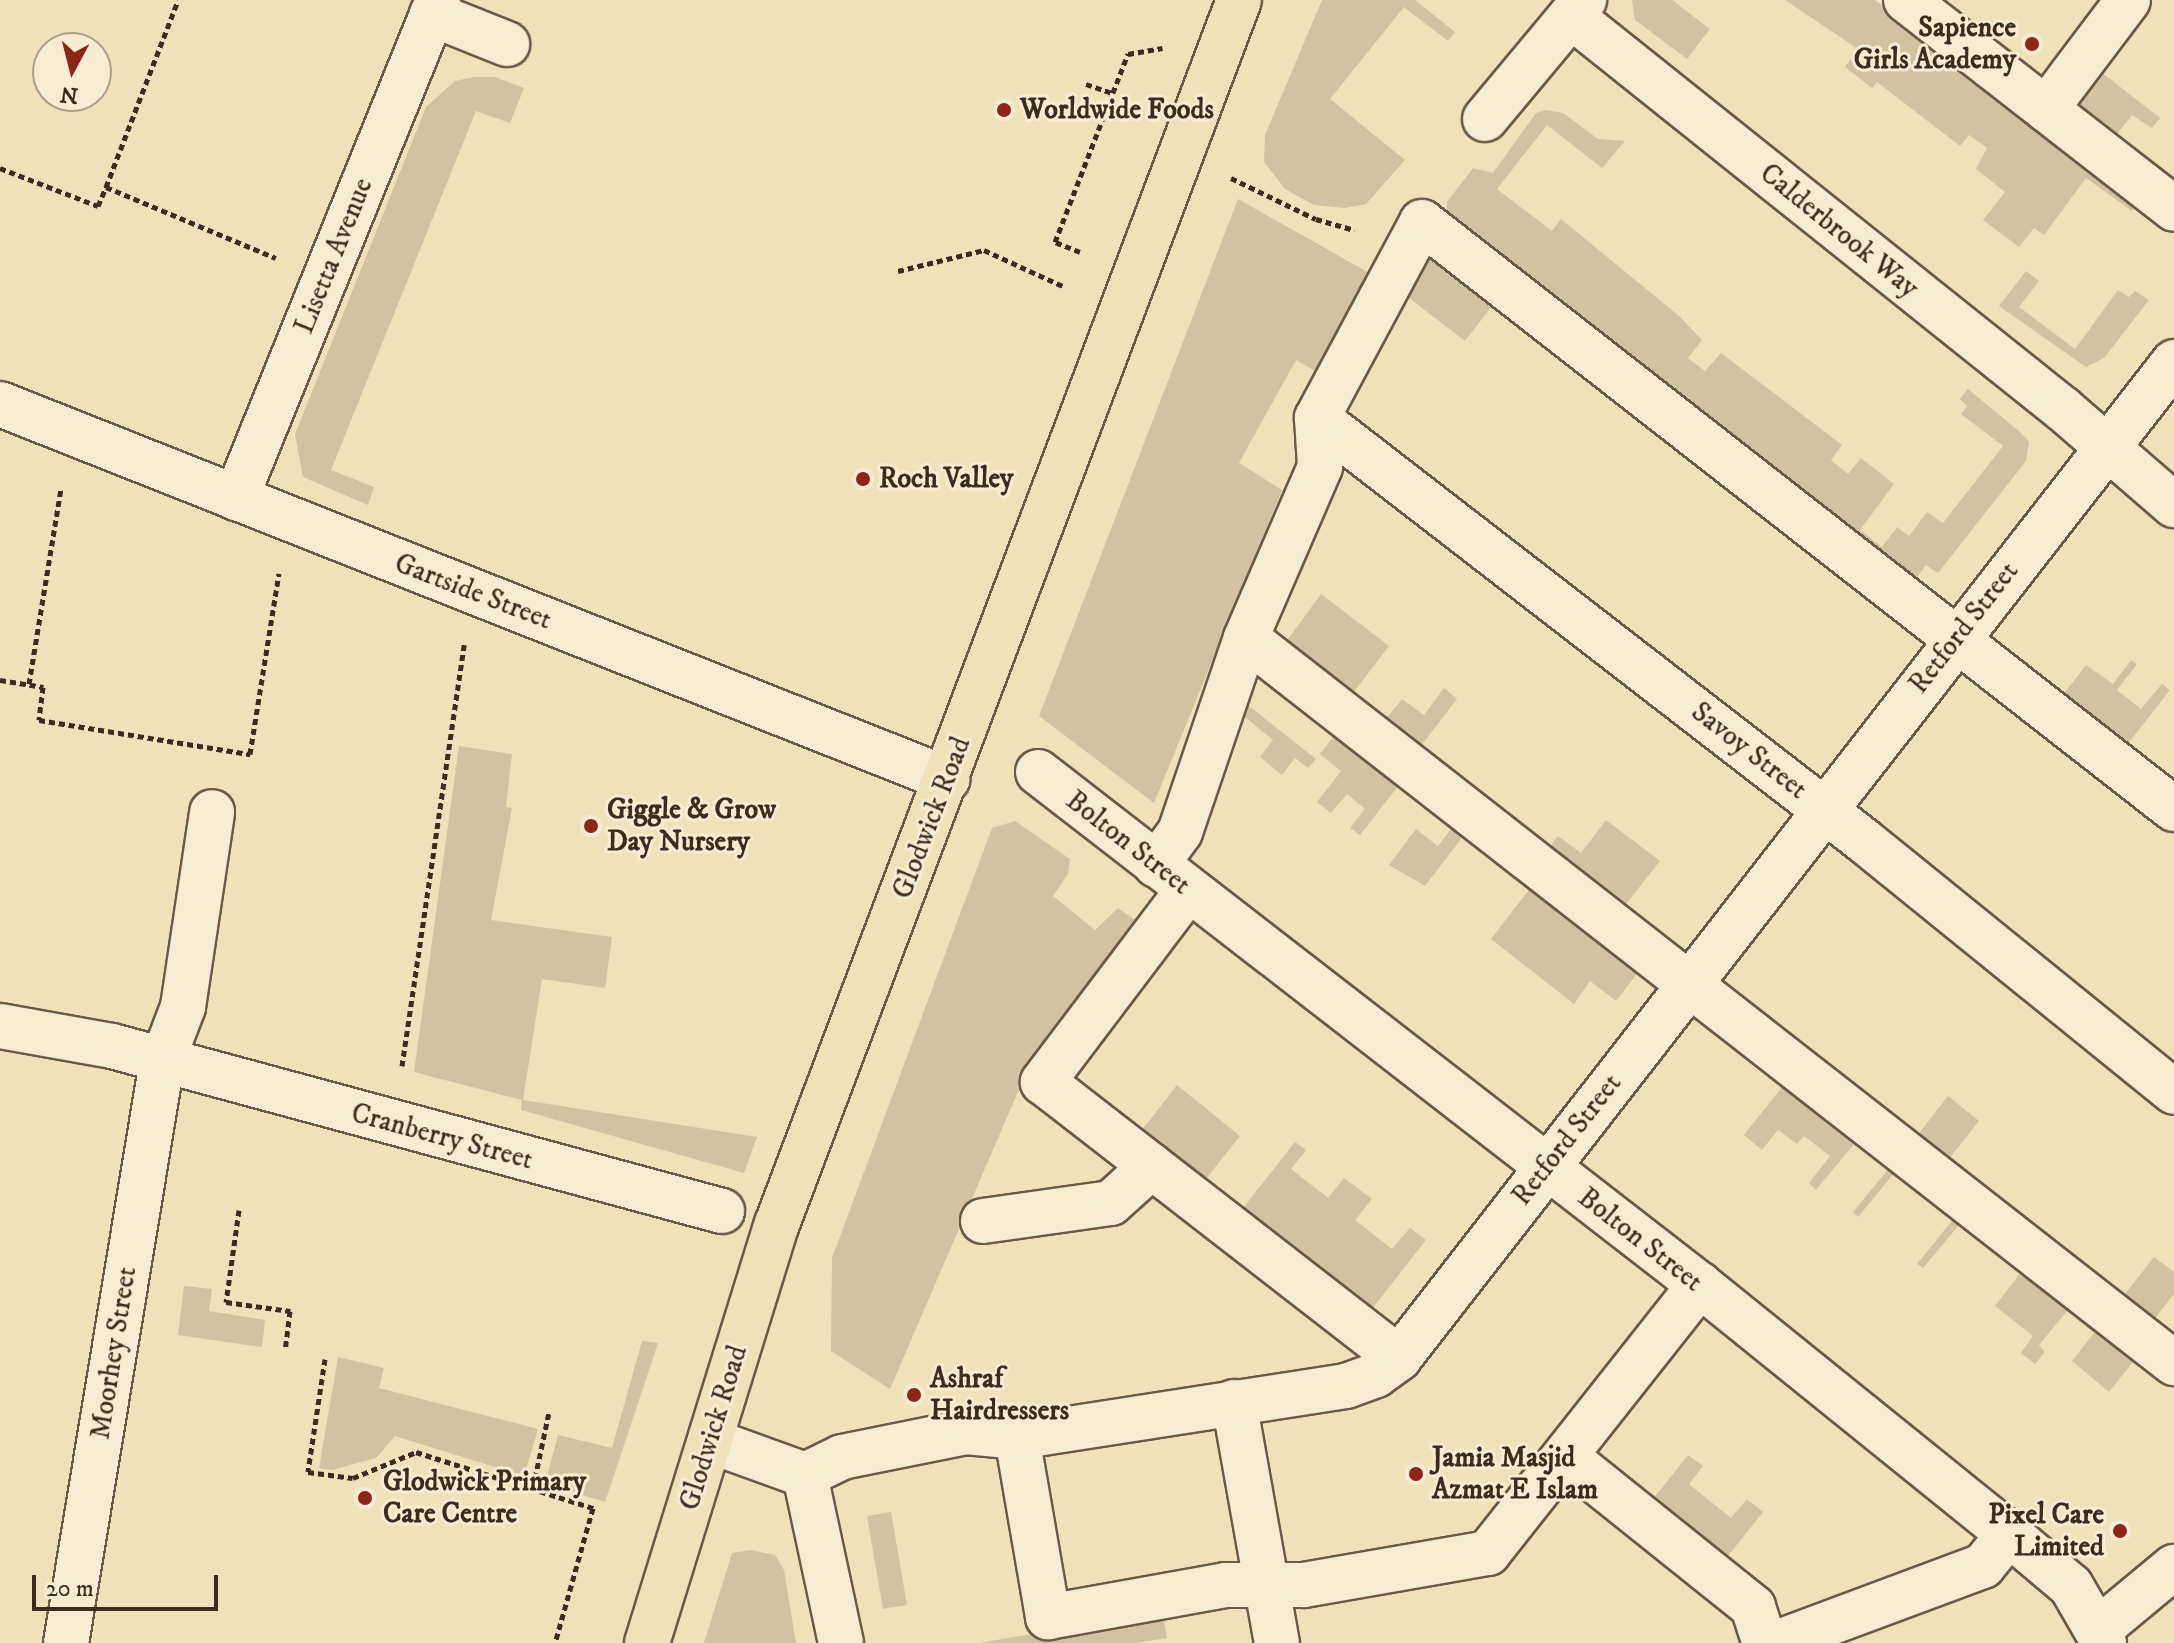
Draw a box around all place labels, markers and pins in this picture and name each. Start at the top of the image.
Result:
place label: Sapience Girls Academy [1854,11,2016,77]
marker: Sapience Girls Academy [2023,35,2041,53]
place label: Worldwide Foods [1020,93,1214,127]
marker: Worldwide Foods [995,101,1013,119]
place label: Roch Valley [879,462,1013,496]
marker: Roch Valley [854,470,872,488]
place label: Giggle & Grow Day Nursery [607,793,776,859]
marker: Giggle & Grow Day Nursery [582,817,600,835]
place label: Ashraf Hairdressers [930,1362,1069,1428]
marker: Ashraf Hairdressers [905,1386,923,1404]
place label: Jamia Masjid Azmat E Islam [1432,1441,1598,1507]
place label: Glodwick Primary Care Centre [383,1465,586,1531]
marker: Jamia Masjid Azmat E Islam [1407,1465,1425,1483]
marker: Glodwick Primary Care Centre [354,1487,376,1509]
place label: Pixel Care Limited [1988,1498,2104,1564]
marker: Pixel Care Limited [2111,1522,2129,1540]

